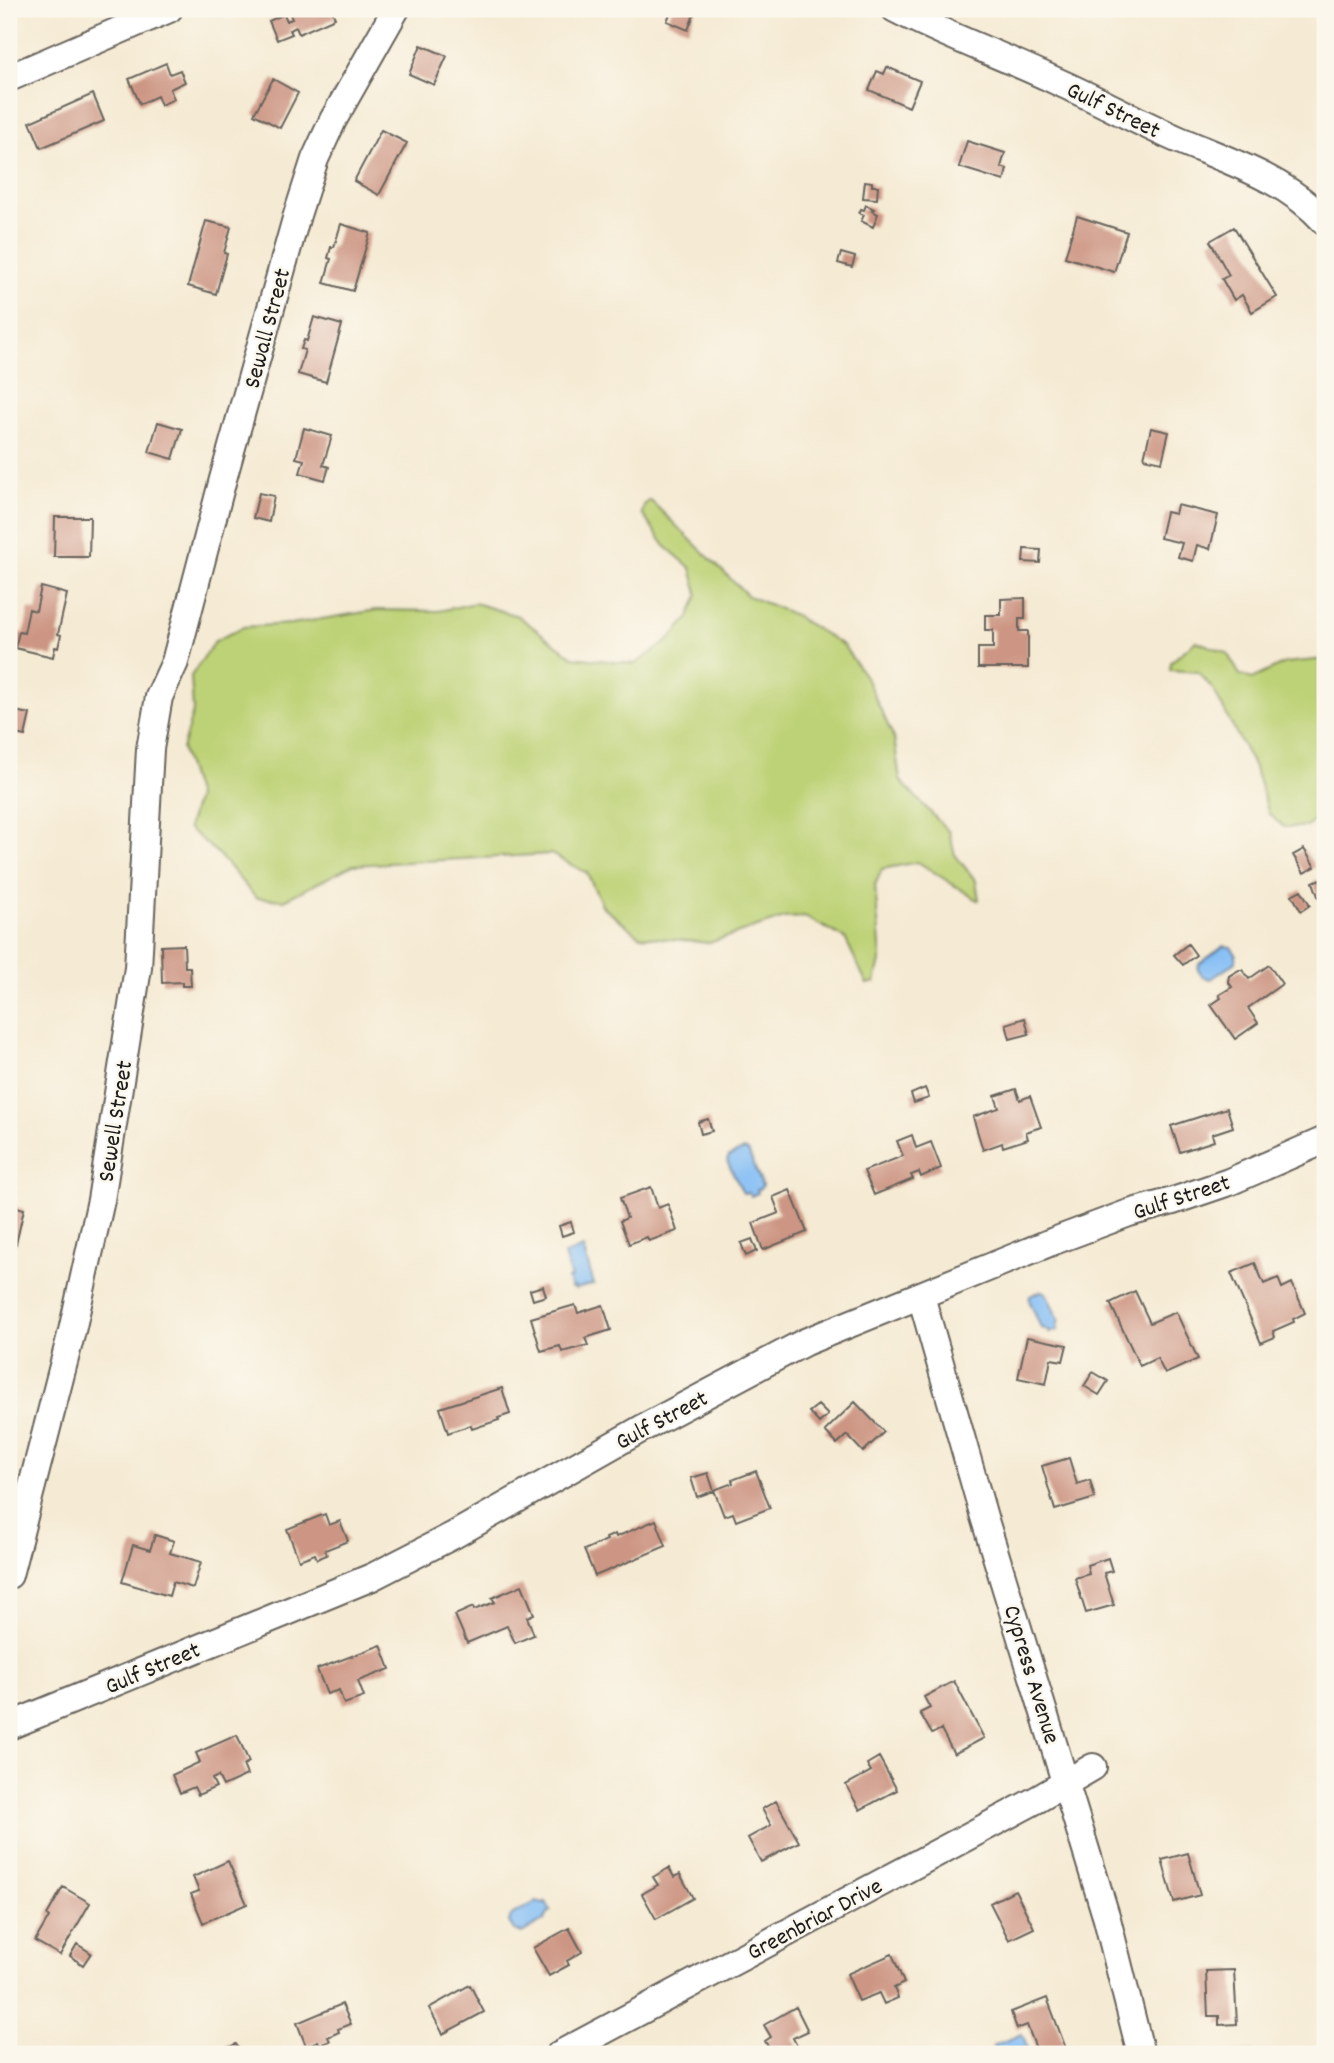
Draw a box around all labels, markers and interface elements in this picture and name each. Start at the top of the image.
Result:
street label: Gulf Street [1060,74,1165,149]
street label: Sewall Street [237,265,301,393]
street label: Sewell Street [91,1058,143,1185]
street label: Gulf Street [1129,1167,1235,1231]
street label: Gulf Street [610,1383,715,1460]
street label: Cypress Avenue [993,1601,1067,1748]
street label: Gulf Street [100,1634,206,1705]
street label: Greenbriar Drive [742,1871,889,1971]

